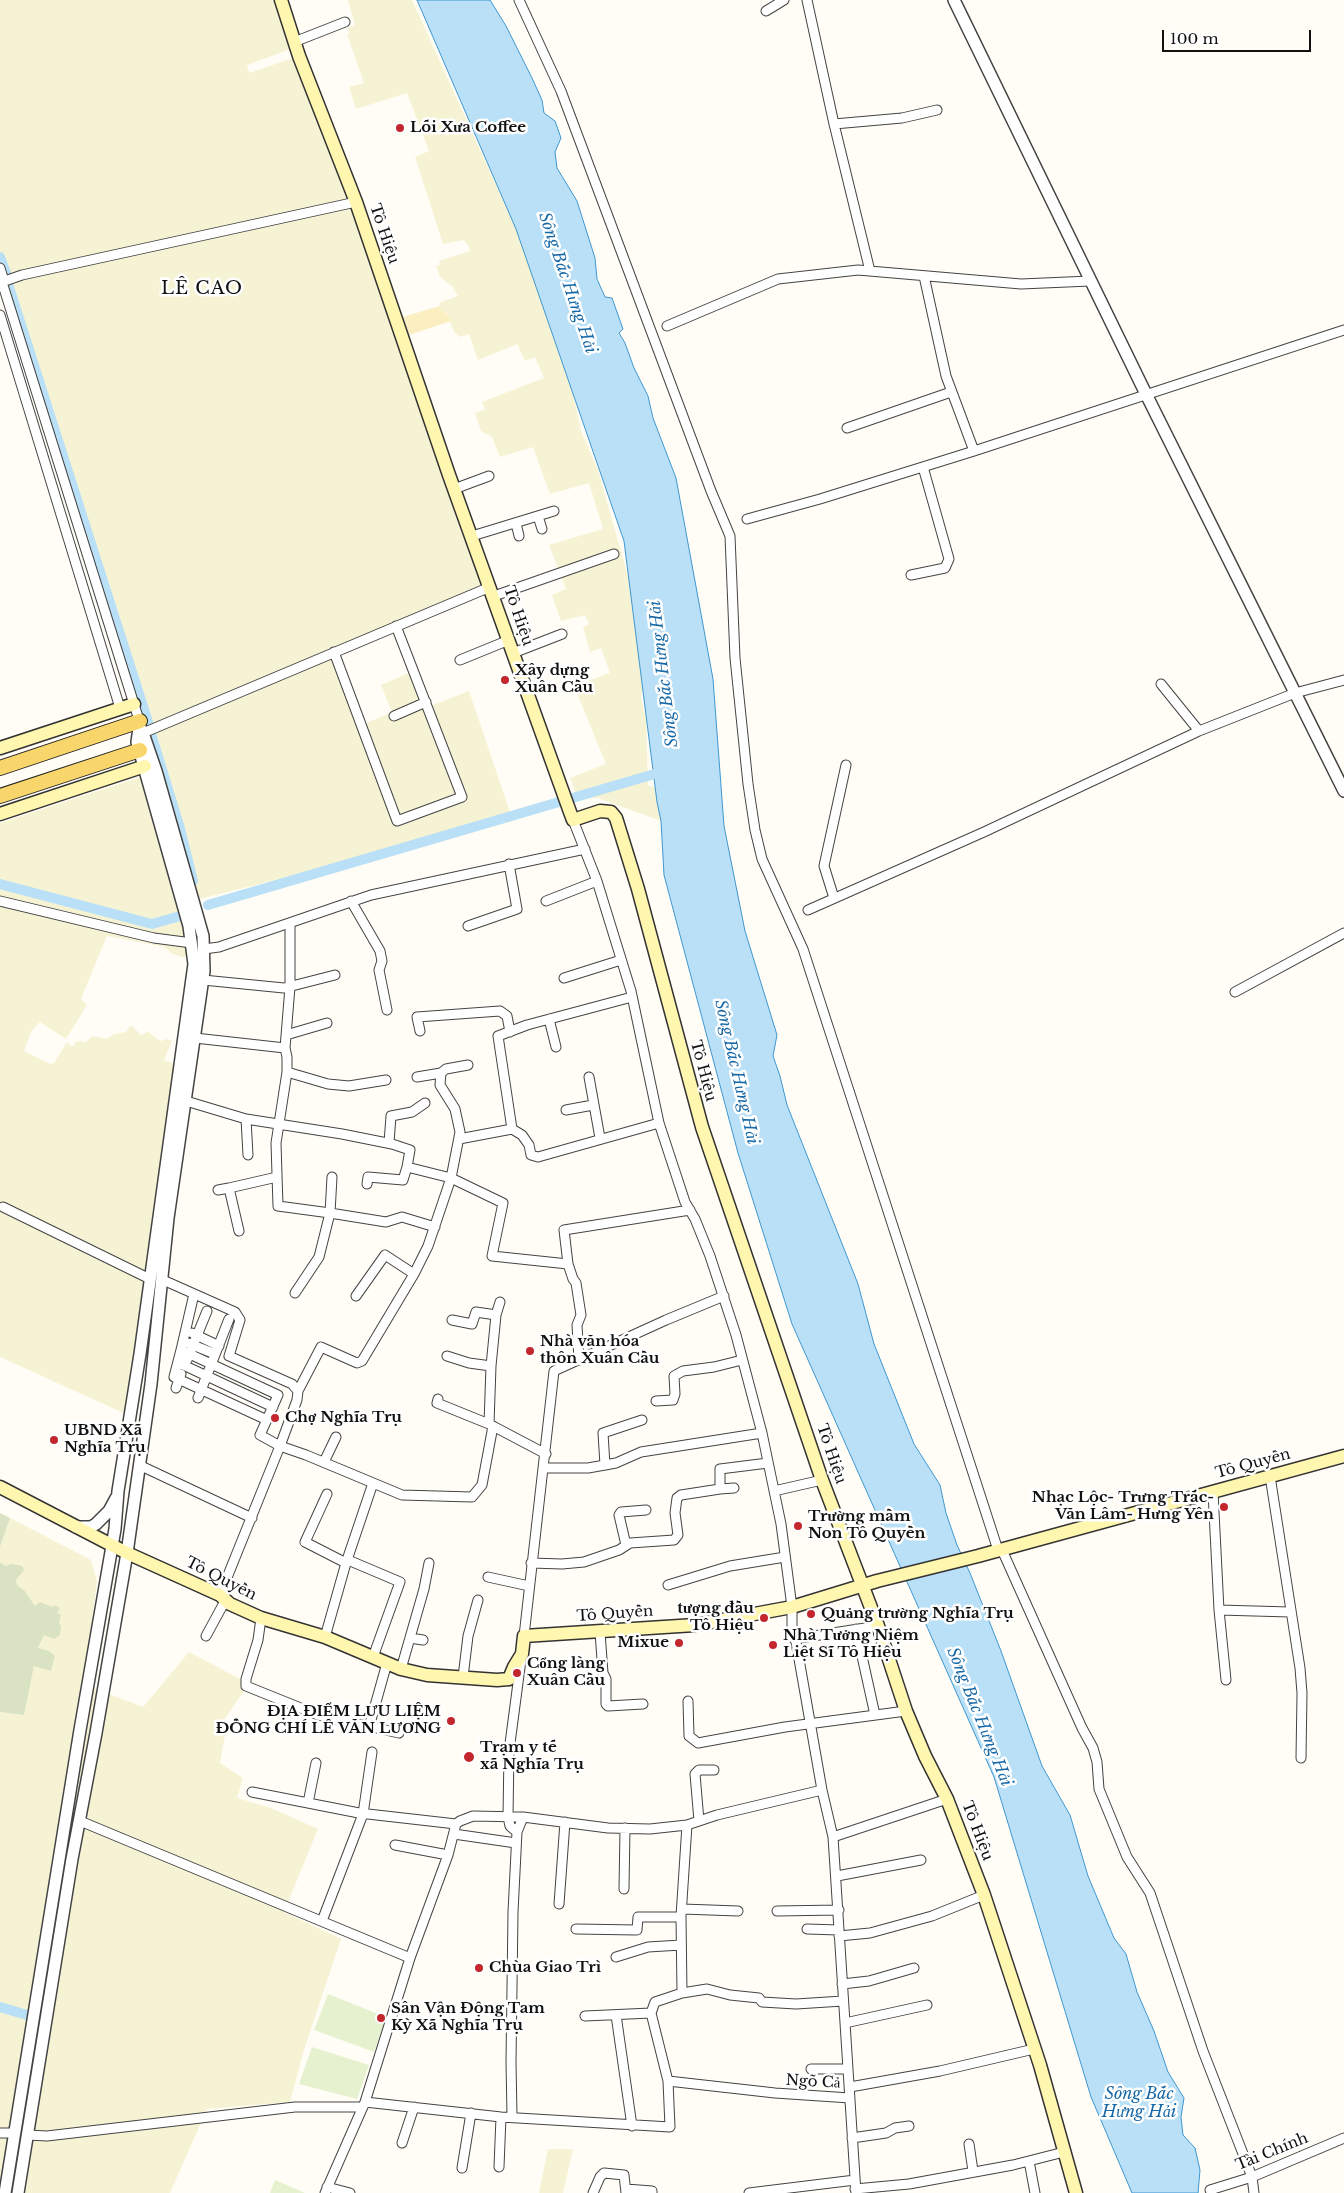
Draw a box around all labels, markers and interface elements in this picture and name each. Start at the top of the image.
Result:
scale bar [1164,20,1313,52]
text: 100 m [1170,29,1219,48]
place label: Lối Xưa Coffee [410,119,526,137]
marker: Lối Xưa Coffee [394,122,406,134]
street label: Tô Hiệu [365,202,403,266]
water label: Sông Bắc Hưng Hải [534,210,600,356]
district label: LÊ CAO [160,278,244,300]
street label: Tô Hiệu [499,584,537,648]
water label: Sông Bắc Hưng Hải [645,599,683,749]
place label: Xây dựng Xuân Cầu [515,662,593,697]
marker: Xây dựng Xuân Cầu [499,674,511,686]
water label: Sông Bắc Hưng Hải [710,998,762,1146]
street label: Tô Hiệu [686,1039,720,1103]
place label: Nhà văn hóa thôn Xuân Cầu [540,1333,659,1368]
marker: Nhà văn hóa thôn Xuân Cầu [524,1345,536,1357]
place label: Chợ Nghĩa Trụ [285,1409,402,1427]
marker: Chợ Nghĩa Trụ [269,1412,281,1424]
place label: UBND Xã Nghĩa Trụ [64,1422,146,1457]
street label: Tô Hiệu [812,1422,850,1486]
marker: UBND Xã Nghĩa Trụ [48,1434,60,1446]
street label: Tô Quyền [1213,1445,1293,1483]
place label: Nhạc Lộc- Trưng Trắc- Văn Lâm- Hưng Yên [1032,1489,1214,1524]
marker: Nhạc Lộc- Trưng Trắc- Văn Lâm- Hưng Yên [1218,1501,1230,1513]
place label: Trường mầm Non Tô Quyền [808,1508,925,1543]
marker: Trường mầm Non Tô Quyền [792,1520,804,1532]
street label: Tô Quyền [183,1554,259,1604]
place label: tượng đầu Tô Hiệu [677,1600,754,1635]
street label: Tô Quyền [576,1602,654,1626]
place label: Quảng trường Nghĩa Trụ [821,1605,1014,1623]
marker: Quảng trường Nghĩa Trụ [805,1608,817,1620]
marker: tượng đầu Tô Hiệu [758,1612,770,1624]
place label: Nhà Tưởng Niệm Liệt Sĩ Tô Hiệu [783,1627,919,1662]
place label: Mixue [617,1634,669,1652]
marker: Mixue [673,1637,685,1649]
marker: Nhà Tưởng Niệm Liệt Sĩ Tô Hiệu [767,1639,779,1651]
water label: Sông Bắc Hưng Hải [942,1645,1016,1789]
place label: Cổng làng Xuân Cầu [527,1655,605,1690]
marker: Cổng làng Xuân Cầu [511,1667,523,1679]
place label: ĐỊA ĐIỂM LƯU LIỆM ĐỒNG CHÍ LÊ VĂN LƯƠNG [215,1703,441,1738]
marker: ĐỊA ĐIỂM LƯU LIỆM ĐỒNG CHÍ LÊ VĂN LƯƠNG [445,1715,457,1727]
place label: Trạm y tế xã Nghĩa Trụ [480,1739,584,1774]
marker: Trạm y tế xã Nghĩa Trụ [462,1750,476,1764]
street label: Tô Hiệu [957,1799,997,1863]
place label: Chùa Giao Trì [489,1959,601,1977]
marker: Chùa Giao Trì [473,1962,485,1974]
place label: Sân Vận Động Tam Kỳ Xã Nghĩa Trụ [391,2000,545,2035]
marker: Sân Vận Động Tam Kỳ Xã Nghĩa Trụ [375,2012,387,2024]
street label: Ngõ Cả [785,2072,841,2092]
water label: Sông Bắc Hưng Hải [1102,2084,1176,2122]
street label: Tài Chính [1233,2129,1311,2175]

